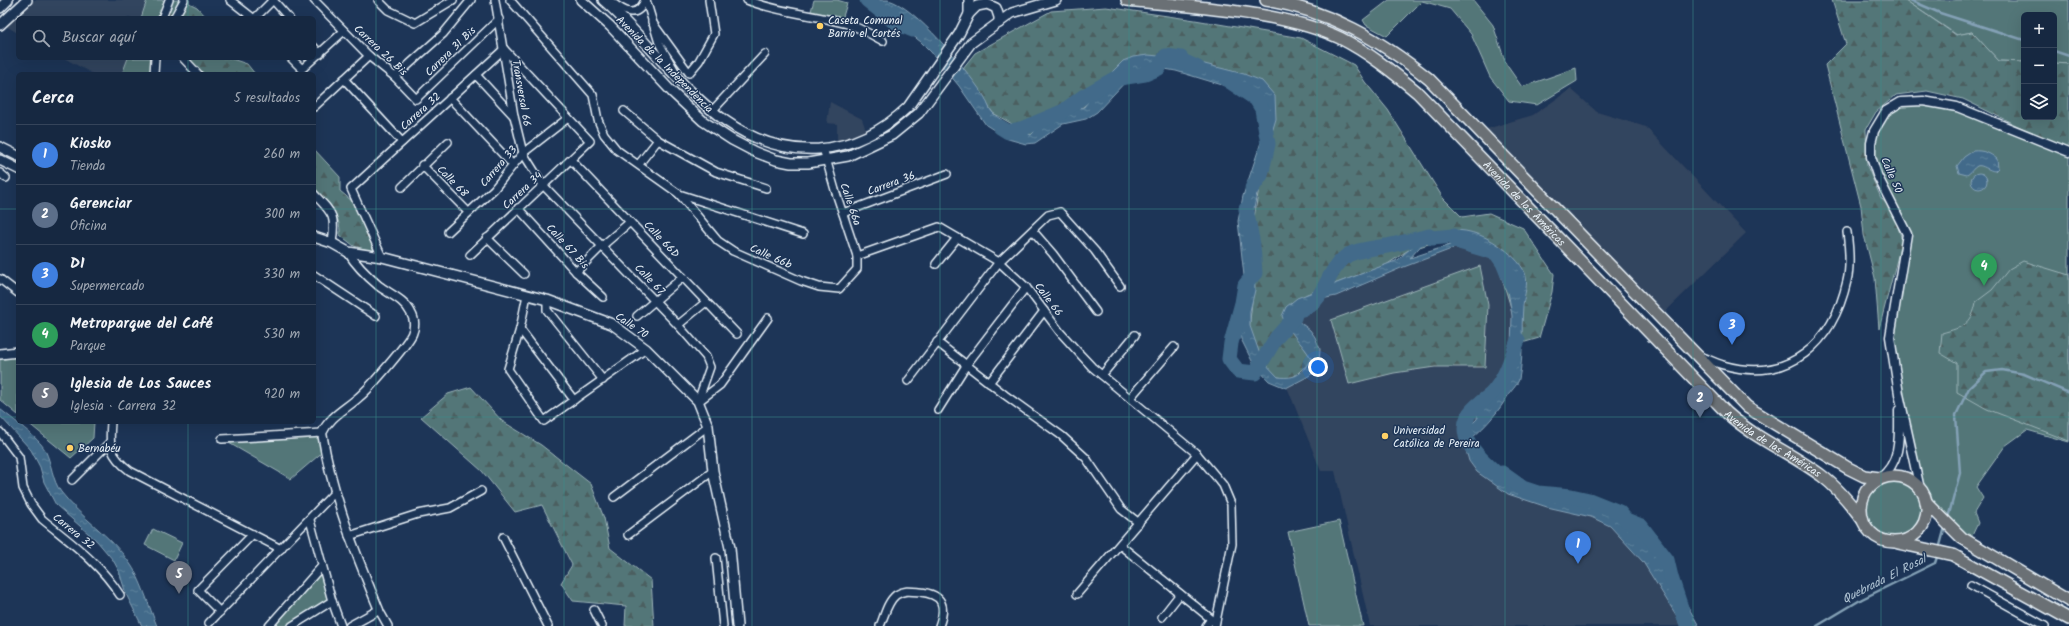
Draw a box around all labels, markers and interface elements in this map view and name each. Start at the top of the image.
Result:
street label: Avenida de la Independencia [611,12,717,118]
place label: Caseta Comunal Barrio el Cortés [828,12,903,43]
map controls [2021,12,2057,120]
button: + [2021,12,2057,48]
search box [16,16,316,60]
street label: Carrera 26 Bis [349,21,412,81]
marker: Caseta Comunal Barrio el Cortés [815,21,825,31]
street label: Carrera 31 Bis [421,22,481,81]
text: Buscar aquí [62,26,135,50]
icon: search [30,27,52,49]
button: − [2021,48,2057,84]
street label: Transversal 66 [506,58,536,128]
button: layers [2021,84,2057,120]
text: Cerca [32,85,74,112]
text: 5 resultados [234,88,300,109]
street label: Carrera 32 [396,88,445,135]
text: Kiosko [70,132,111,156]
street label: Carrera 33 [476,142,522,191]
text: 1 [43,144,47,165]
text: 260 m [263,144,300,165]
street label: Calle 50 [1875,154,1907,197]
text: Tienda [70,156,105,177]
street label: Avenida de las Américas [1478,157,1570,251]
street label: Calle 68 [432,161,473,202]
street label: Carrera 34 [498,167,547,214]
street label: Carrera 36 [865,167,918,201]
street label: Calle 66a [834,181,866,228]
text: Gerenciar [70,192,132,216]
text: 2 [41,204,49,225]
text: 300 m [264,204,300,225]
text: Oficina [70,216,107,237]
street label: Calle 66D [639,217,684,262]
street label: Calle 67 Bis [541,220,593,274]
street label: Calle 66b [747,240,795,274]
text: D1 [70,252,85,276]
pin: 4 [1971,253,1997,286]
street label: Calle 67 [630,260,669,300]
text: 3 [41,264,49,285]
text: 330 m [263,264,300,285]
text: Supermercado [70,276,144,297]
street label: Calle 66 [1029,279,1067,320]
street label: Calle 70 [611,308,652,344]
text: Metroparque del Café [70,312,212,336]
pin: 3 [1719,312,1745,345]
text: 4 [41,324,49,345]
text: 530 m [264,324,300,345]
text: Parque [70,336,106,357]
your location [1308,357,1328,377]
text: Iglesia de Los Sauces [70,372,211,396]
text: 5 [42,384,48,405]
text: 920 m [264,384,300,405]
pin: 2 [1687,385,1713,418]
text: Iglesia · Carrera 32 [70,396,176,417]
street label: Avenida de las Américas [1719,406,1825,483]
place label: Universidad Católica de Pereira [1393,422,1480,453]
marker: Universidad Católica de Pereira [1380,431,1390,441]
place label: Bernabéu [78,440,121,458]
marker: Bernabéu [65,443,75,453]
street label: Carrera 32 [48,509,98,554]
pin: 1 [1565,531,1591,564]
water label: Quebrada El Rosal [1839,549,1931,609]
pin: 5 [166,561,192,594]

